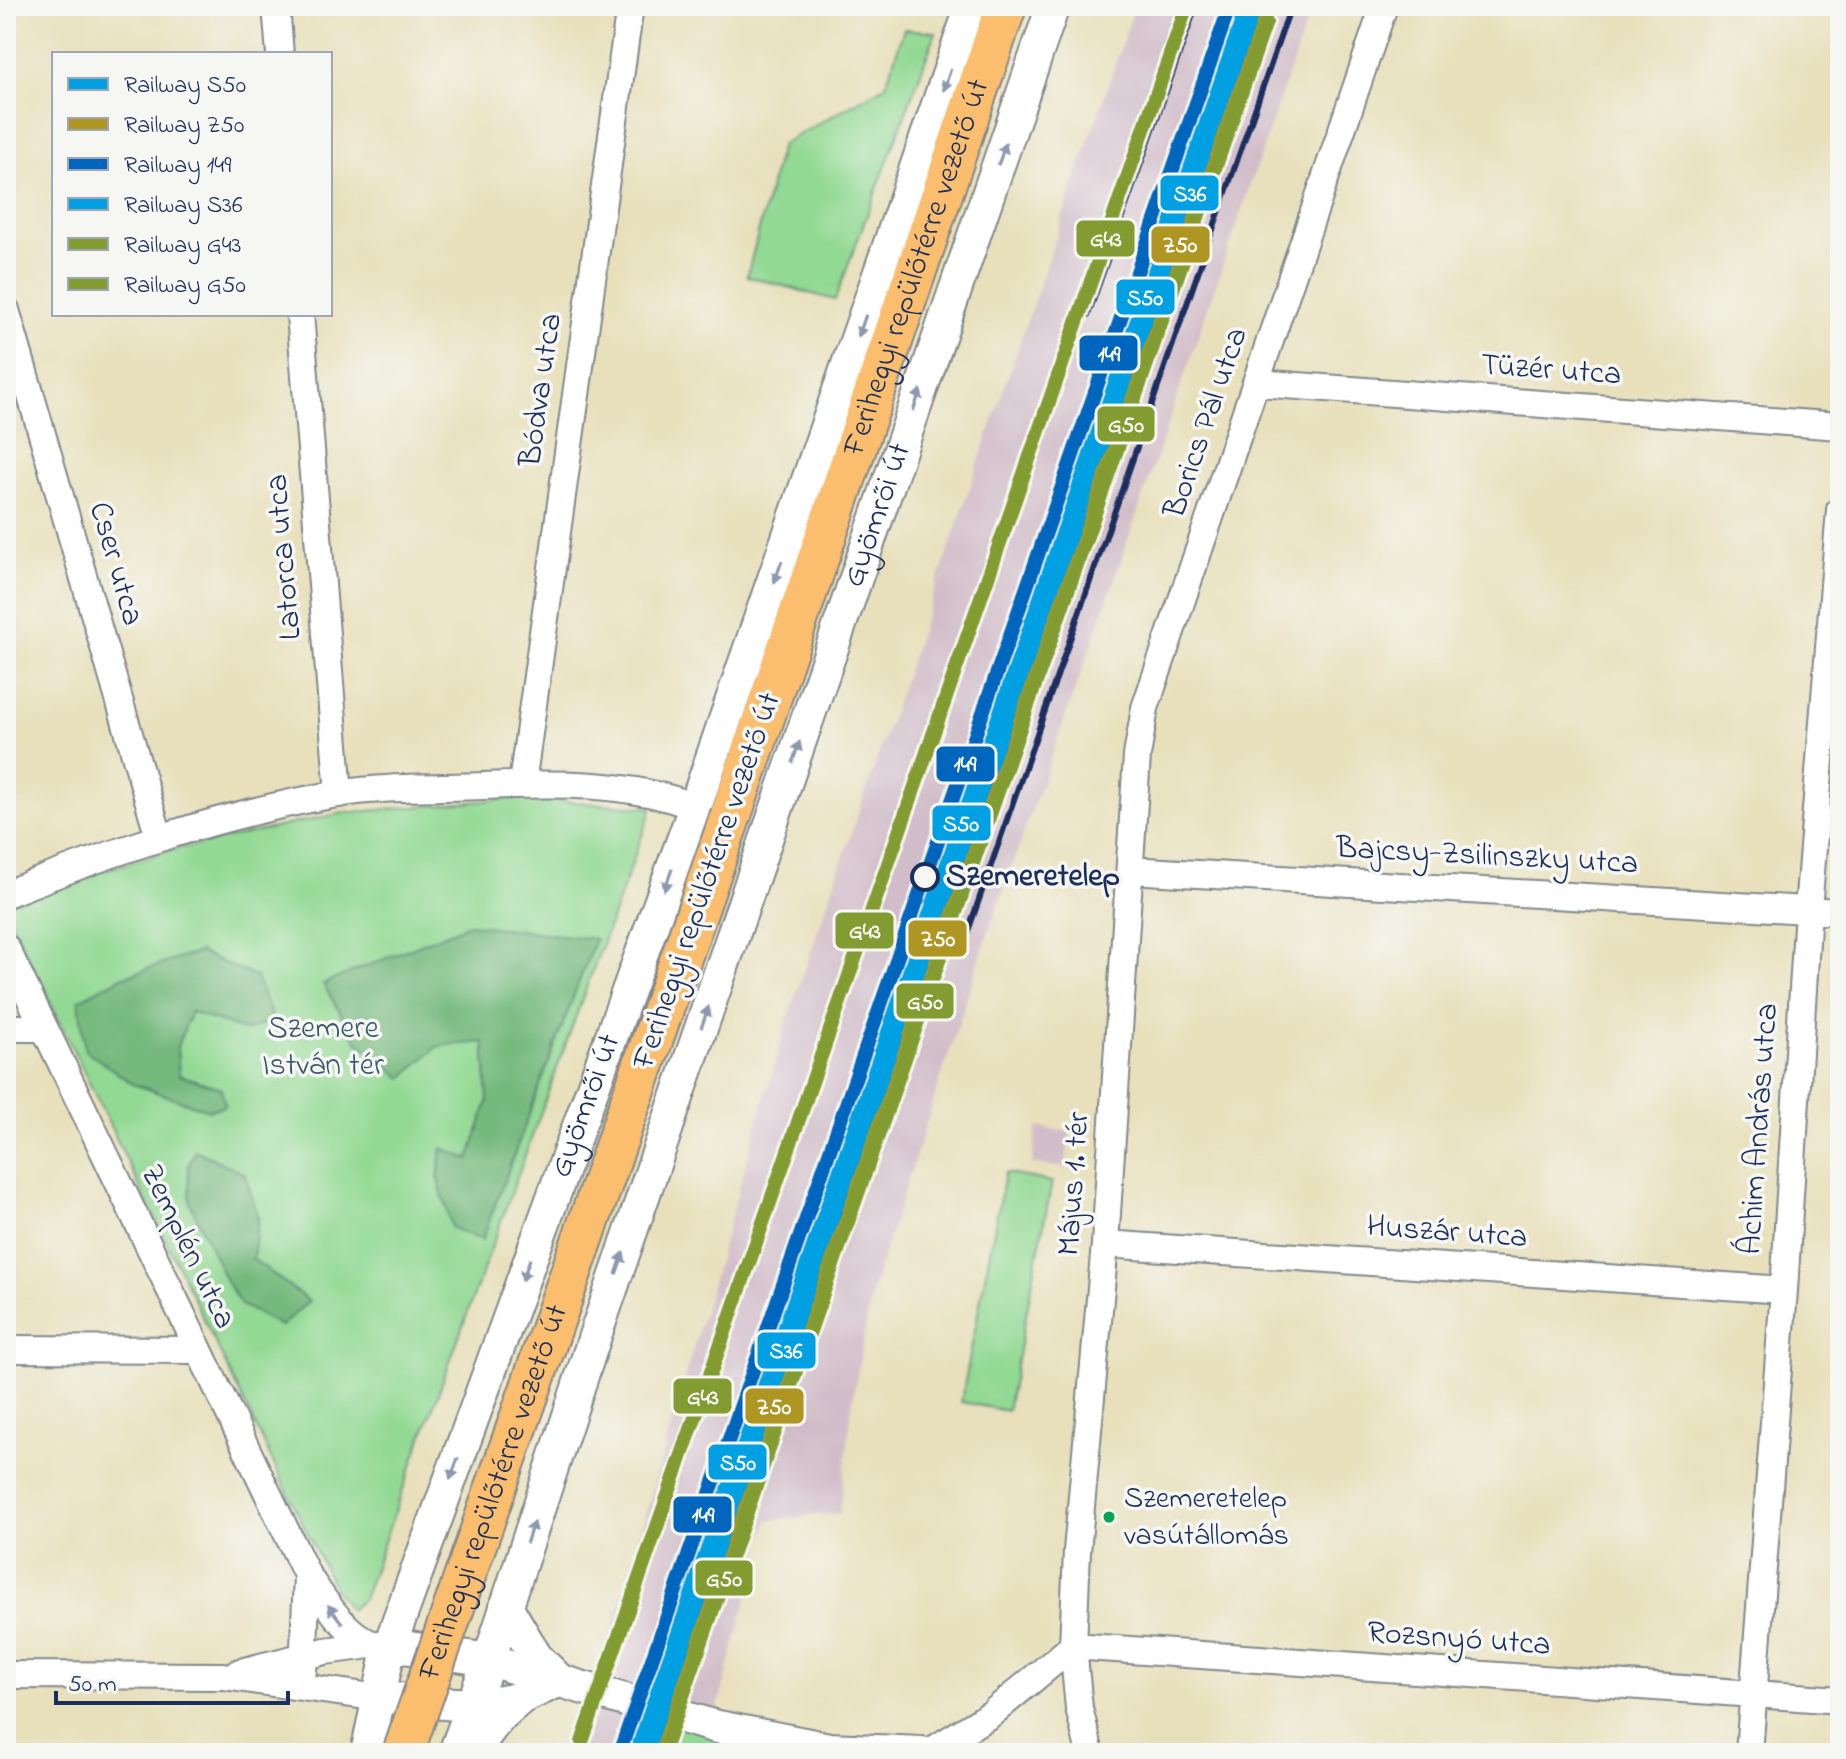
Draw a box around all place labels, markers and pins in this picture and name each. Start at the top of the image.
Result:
place label: Szemeretelep [946,854,1120,901]
marker: Szemeretelep [911,863,939,891]
place label: Szemeretelep vasútállomás [1124,1478,1289,1559]
marker: Szemeretelep vasútállomás [1101,1509,1117,1525]

